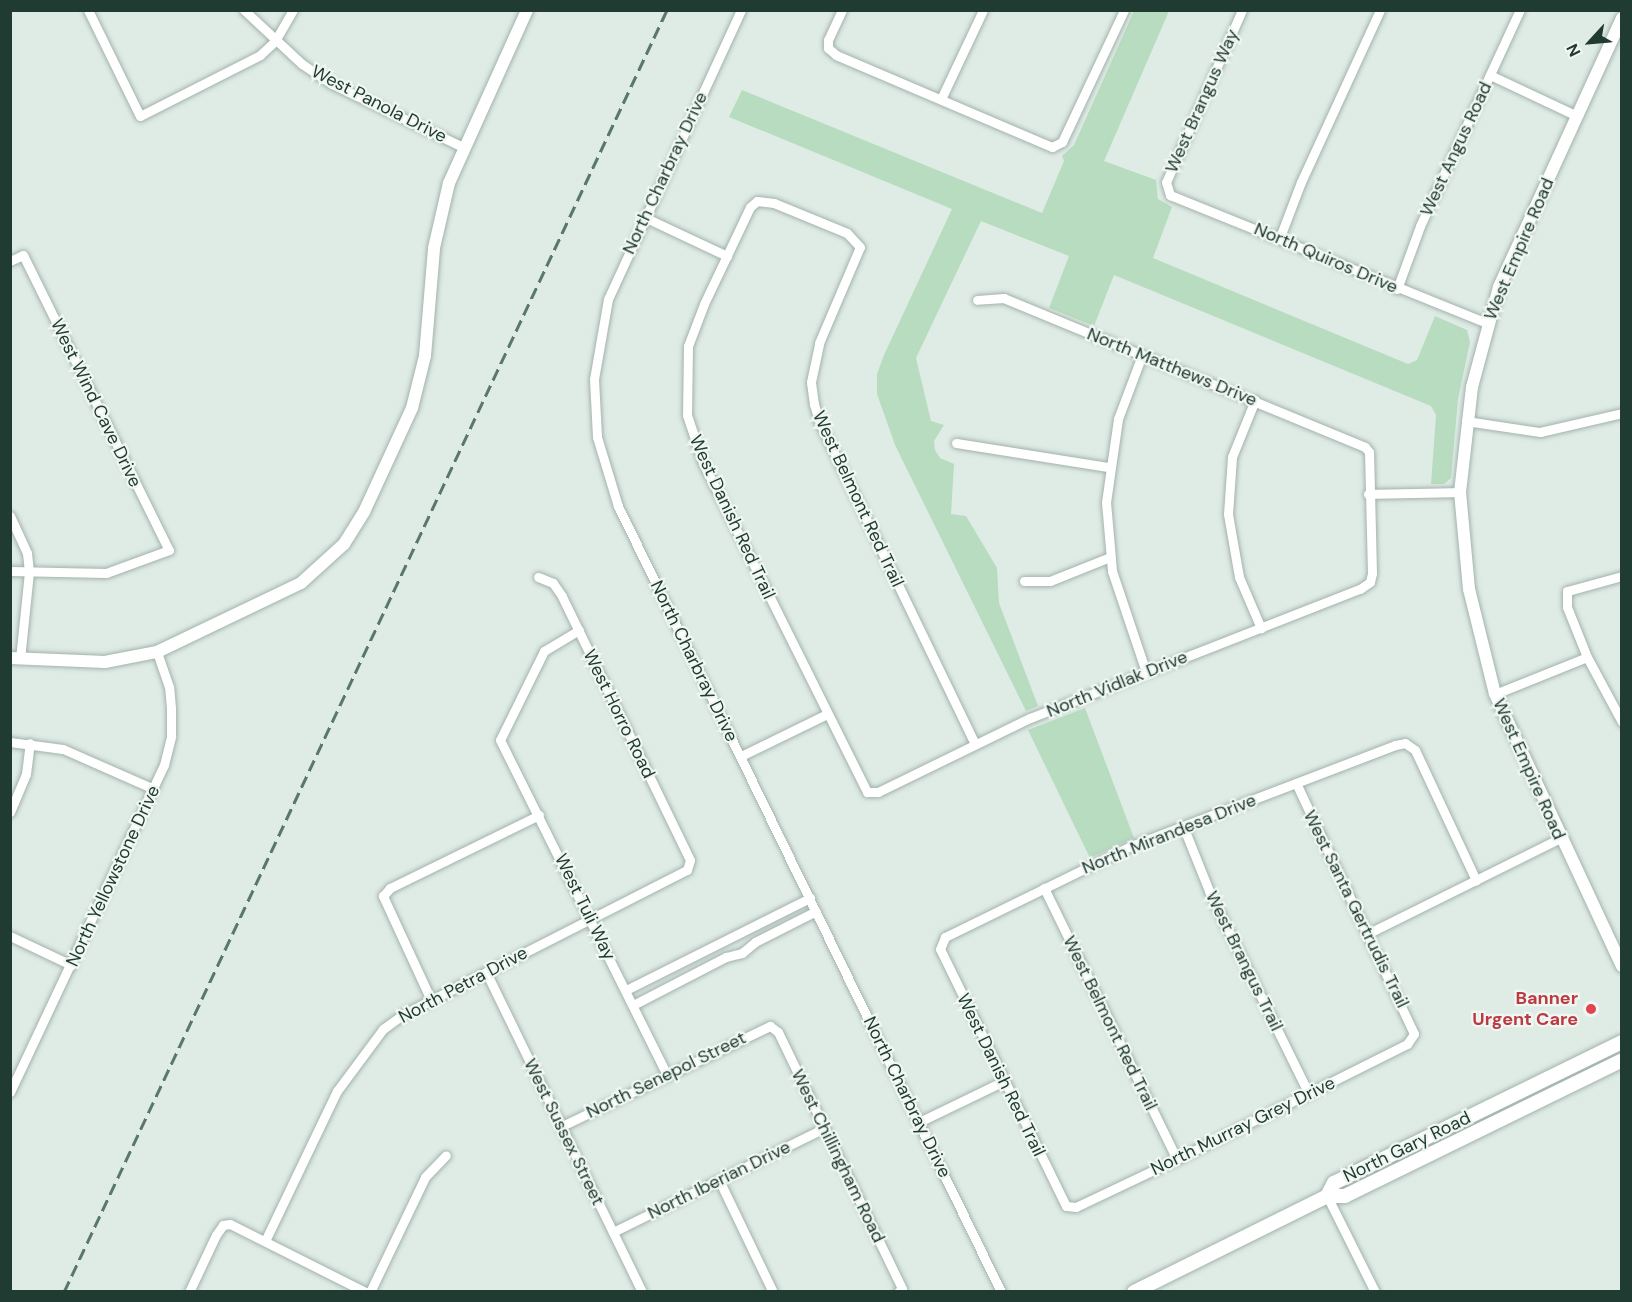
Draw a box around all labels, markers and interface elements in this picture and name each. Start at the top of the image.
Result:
north arrow [1560,12,1620,72]
street label: West Brangus Way [1161,26,1243,176]
text: N [1561,40,1585,60]
street label: West Panola Drive [308,60,450,148]
street label: West Angus Road [1415,78,1497,220]
street label: North Charbray Drive [618,88,712,258]
street label: West Empire Road [1479,175,1559,323]
street label: North Quiros Drive [1251,218,1401,298]
street label: West Wind Cave Drive [46,315,146,491]
street label: North Matthews Drive [1084,323,1260,411]
street label: West Belmont Red Trail [808,408,908,590]
street label: West Danish Red Trail [684,432,780,602]
street label: North Charbray Drive [646,577,742,745]
street label: West Horro Road [578,646,660,782]
street label: North Vidlak Drive [1043,646,1191,722]
street label: West Empire Road [1488,695,1570,843]
street label: North Yellowstone Drive [62,782,164,970]
street label: North Mirandesa Drive [1079,789,1259,879]
street label: West Santa Gertrudis Trail [1299,807,1413,1011]
street label: West Tuli Way [550,850,620,964]
street label: West Brangus Trail [1201,888,1287,1034]
street label: West Belmont Red Trail [1058,932,1162,1114]
street label: North Petra Drive [395,942,531,1028]
place label: Banner Urgent Care [1472,988,1578,1030]
street label: West Danish Red Trail [952,990,1050,1160]
marker: Banner Urgent Care [1582,1000,1600,1018]
street label: North Charbray Drive [859,1013,955,1181]
street label: North Senepol Street [583,1027,749,1123]
street label: West Sussex Street [519,1055,609,1209]
street label: West Chillingham Road [787,1066,889,1246]
street label: North Murray Grey Drive [1147,1072,1339,1180]
street label: North Gary Road [1340,1107,1474,1187]
street label: North Iberian Drive [644,1136,794,1224]

